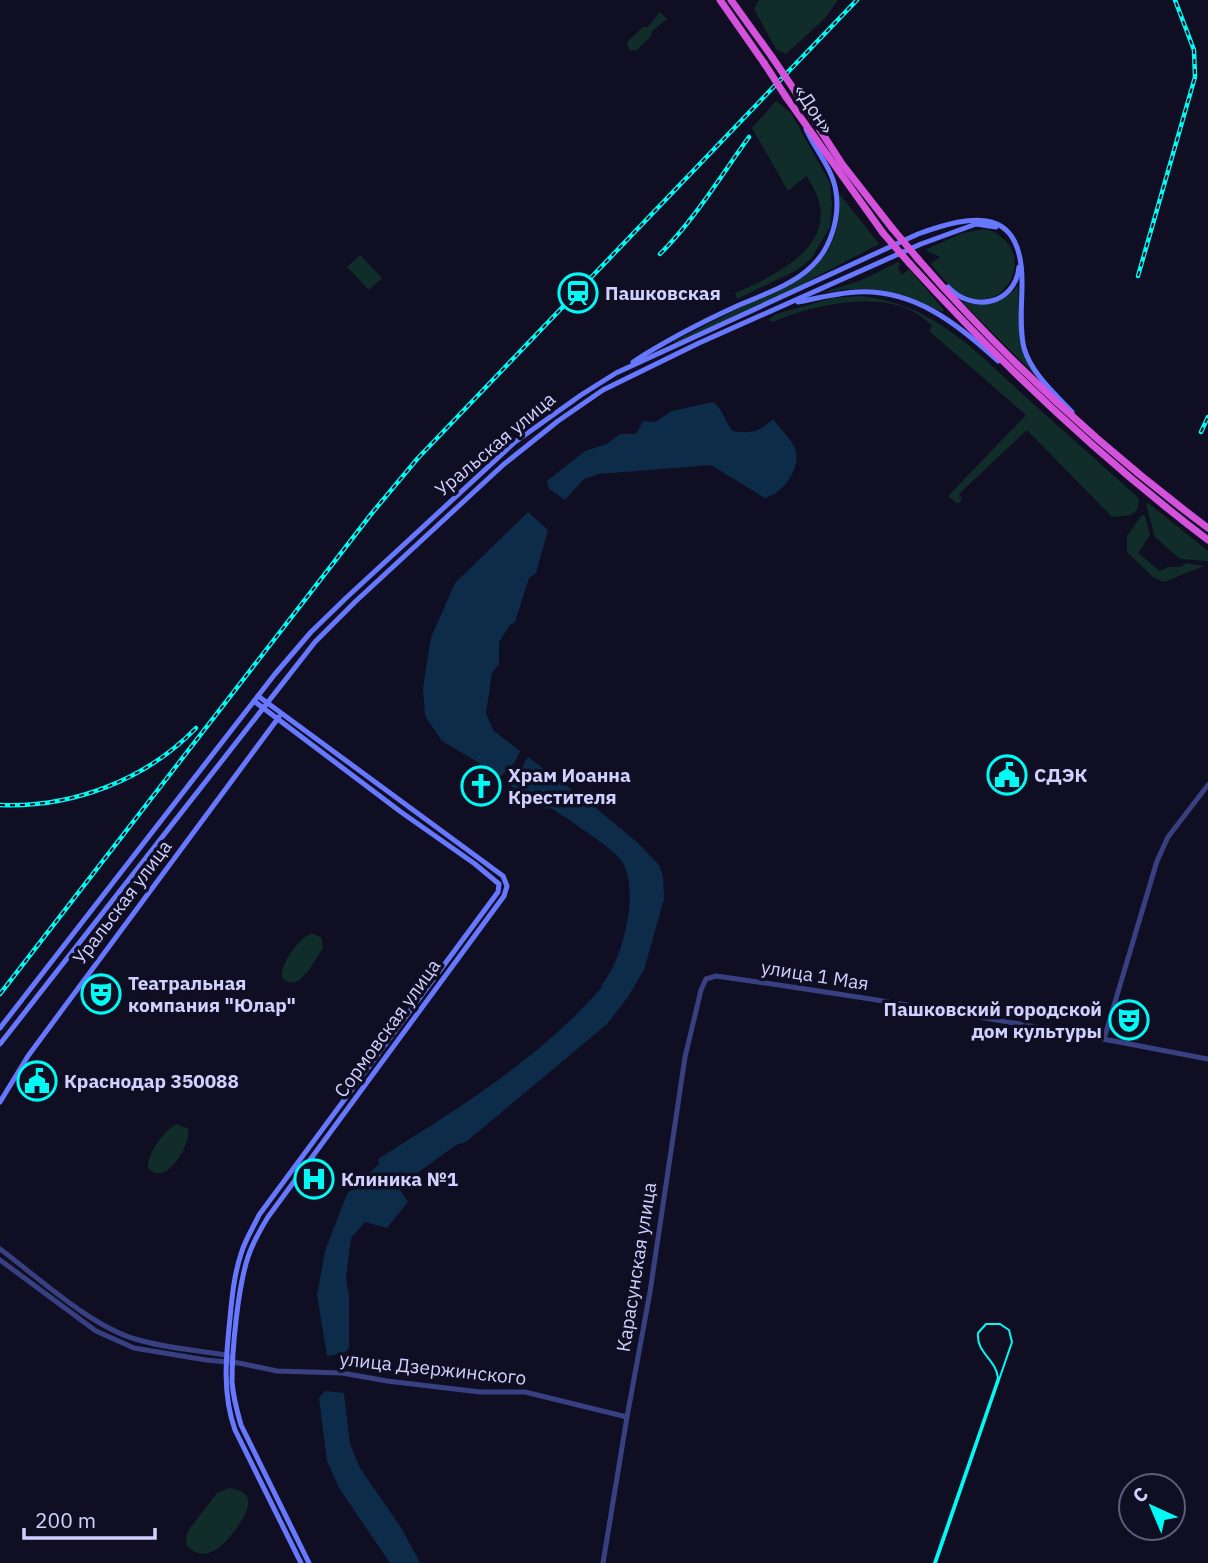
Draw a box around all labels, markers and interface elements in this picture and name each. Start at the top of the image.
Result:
street label: «Дон» [789,80,839,139]
station icon: Пашковская [557,272,599,314]
place label: Пашковская [605,281,721,305]
street label: Уральская улица [430,387,560,501]
public building icon: СДЭК [986,754,1028,796]
place label: Храм Иоанна Крестителя [508,763,631,809]
place label: СДЭК [1034,763,1088,787]
church icon: Храм Иоанна Крестителя [460,765,502,807]
street label: Уральская улица [67,835,177,969]
street label: Сормовская улица [329,954,445,1102]
street label: улица 1 Мая [759,955,871,995]
place label: Театральная компания "Юлар" [128,971,296,1017]
theatre icon: Театральная компания "Юлар" [80,973,122,1015]
place label: Пашковский городской дом культуры [883,997,1102,1043]
theatre icon: Пашковский городской дом культуры [1108,999,1150,1041]
public building icon: Краснодар 350088 [16,1060,58,1102]
place label: Краснодар 350088 [64,1069,239,1093]
hospital icon: Клиника №1 [293,1158,335,1200]
place label: Клиника №1 [341,1167,459,1191]
street label: Карасунская улица [611,1181,661,1353]
street label: улица Дзержинского [339,1346,527,1390]
north arrow [1117,1472,1187,1542]
text: С [1127,1482,1153,1508]
scale bar [24,1496,156,1540]
text: 200 m [35,1506,96,1534]

